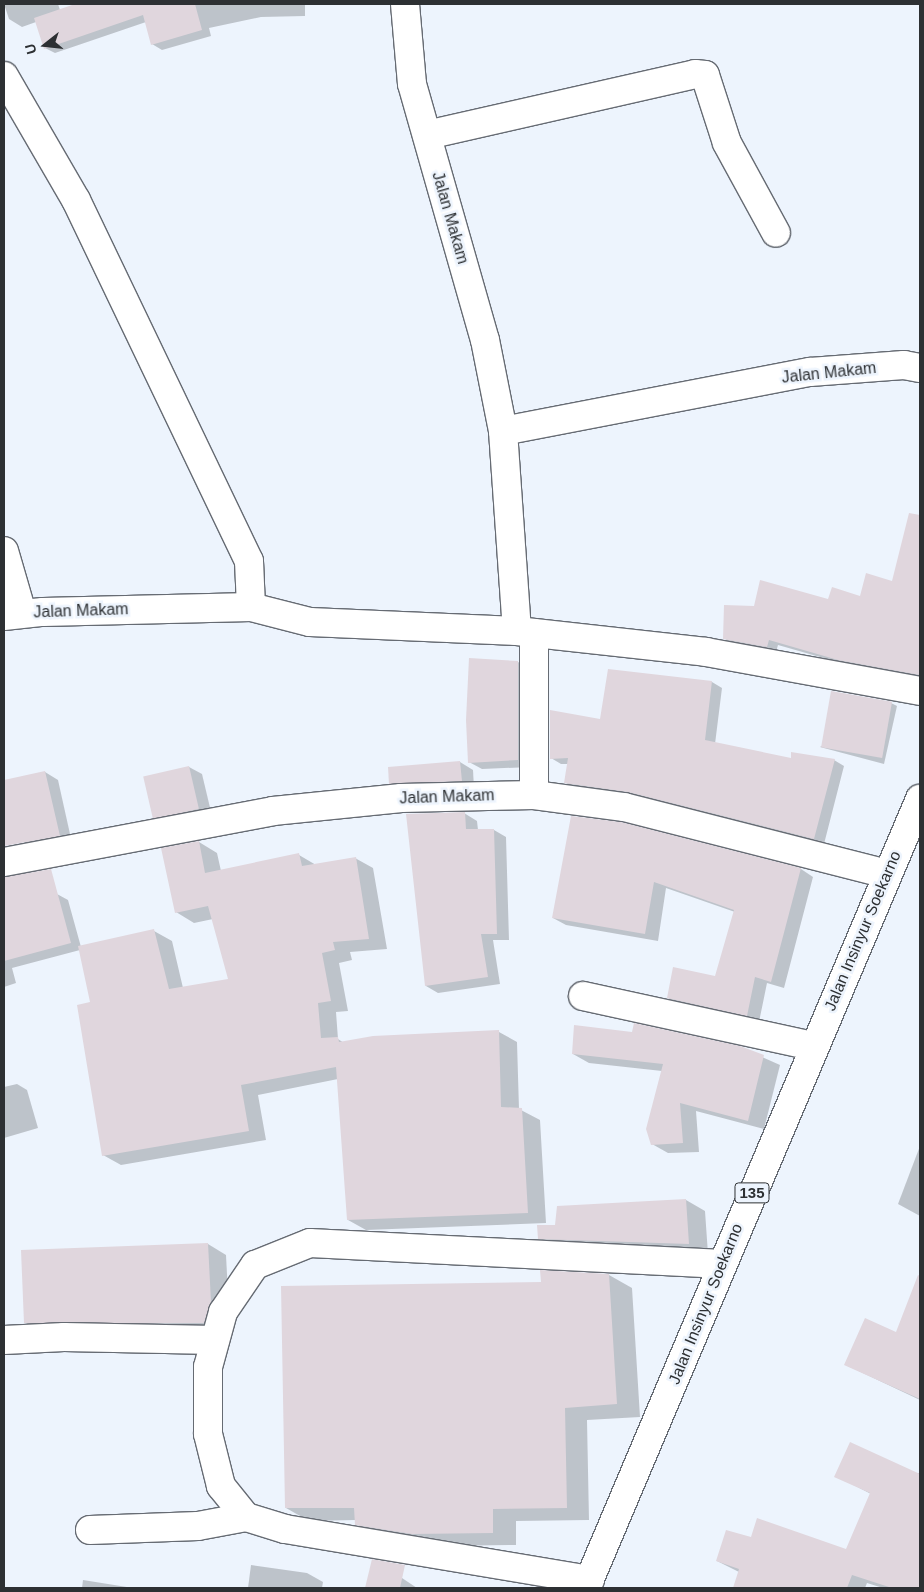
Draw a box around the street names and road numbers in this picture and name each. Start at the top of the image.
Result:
street label: Jalan Makam [428,170,472,266]
street label: Jalan Makam [781,358,877,388]
street label: Jalan Makam [33,600,129,622]
street label: Jalan Makam [399,786,495,808]
street label: Jalan Insinyur Soekarno [821,848,905,1014]
road number: 135 [733,1180,771,1206]
street label: Jalan Insinyur Soekarno [665,1221,747,1387]

